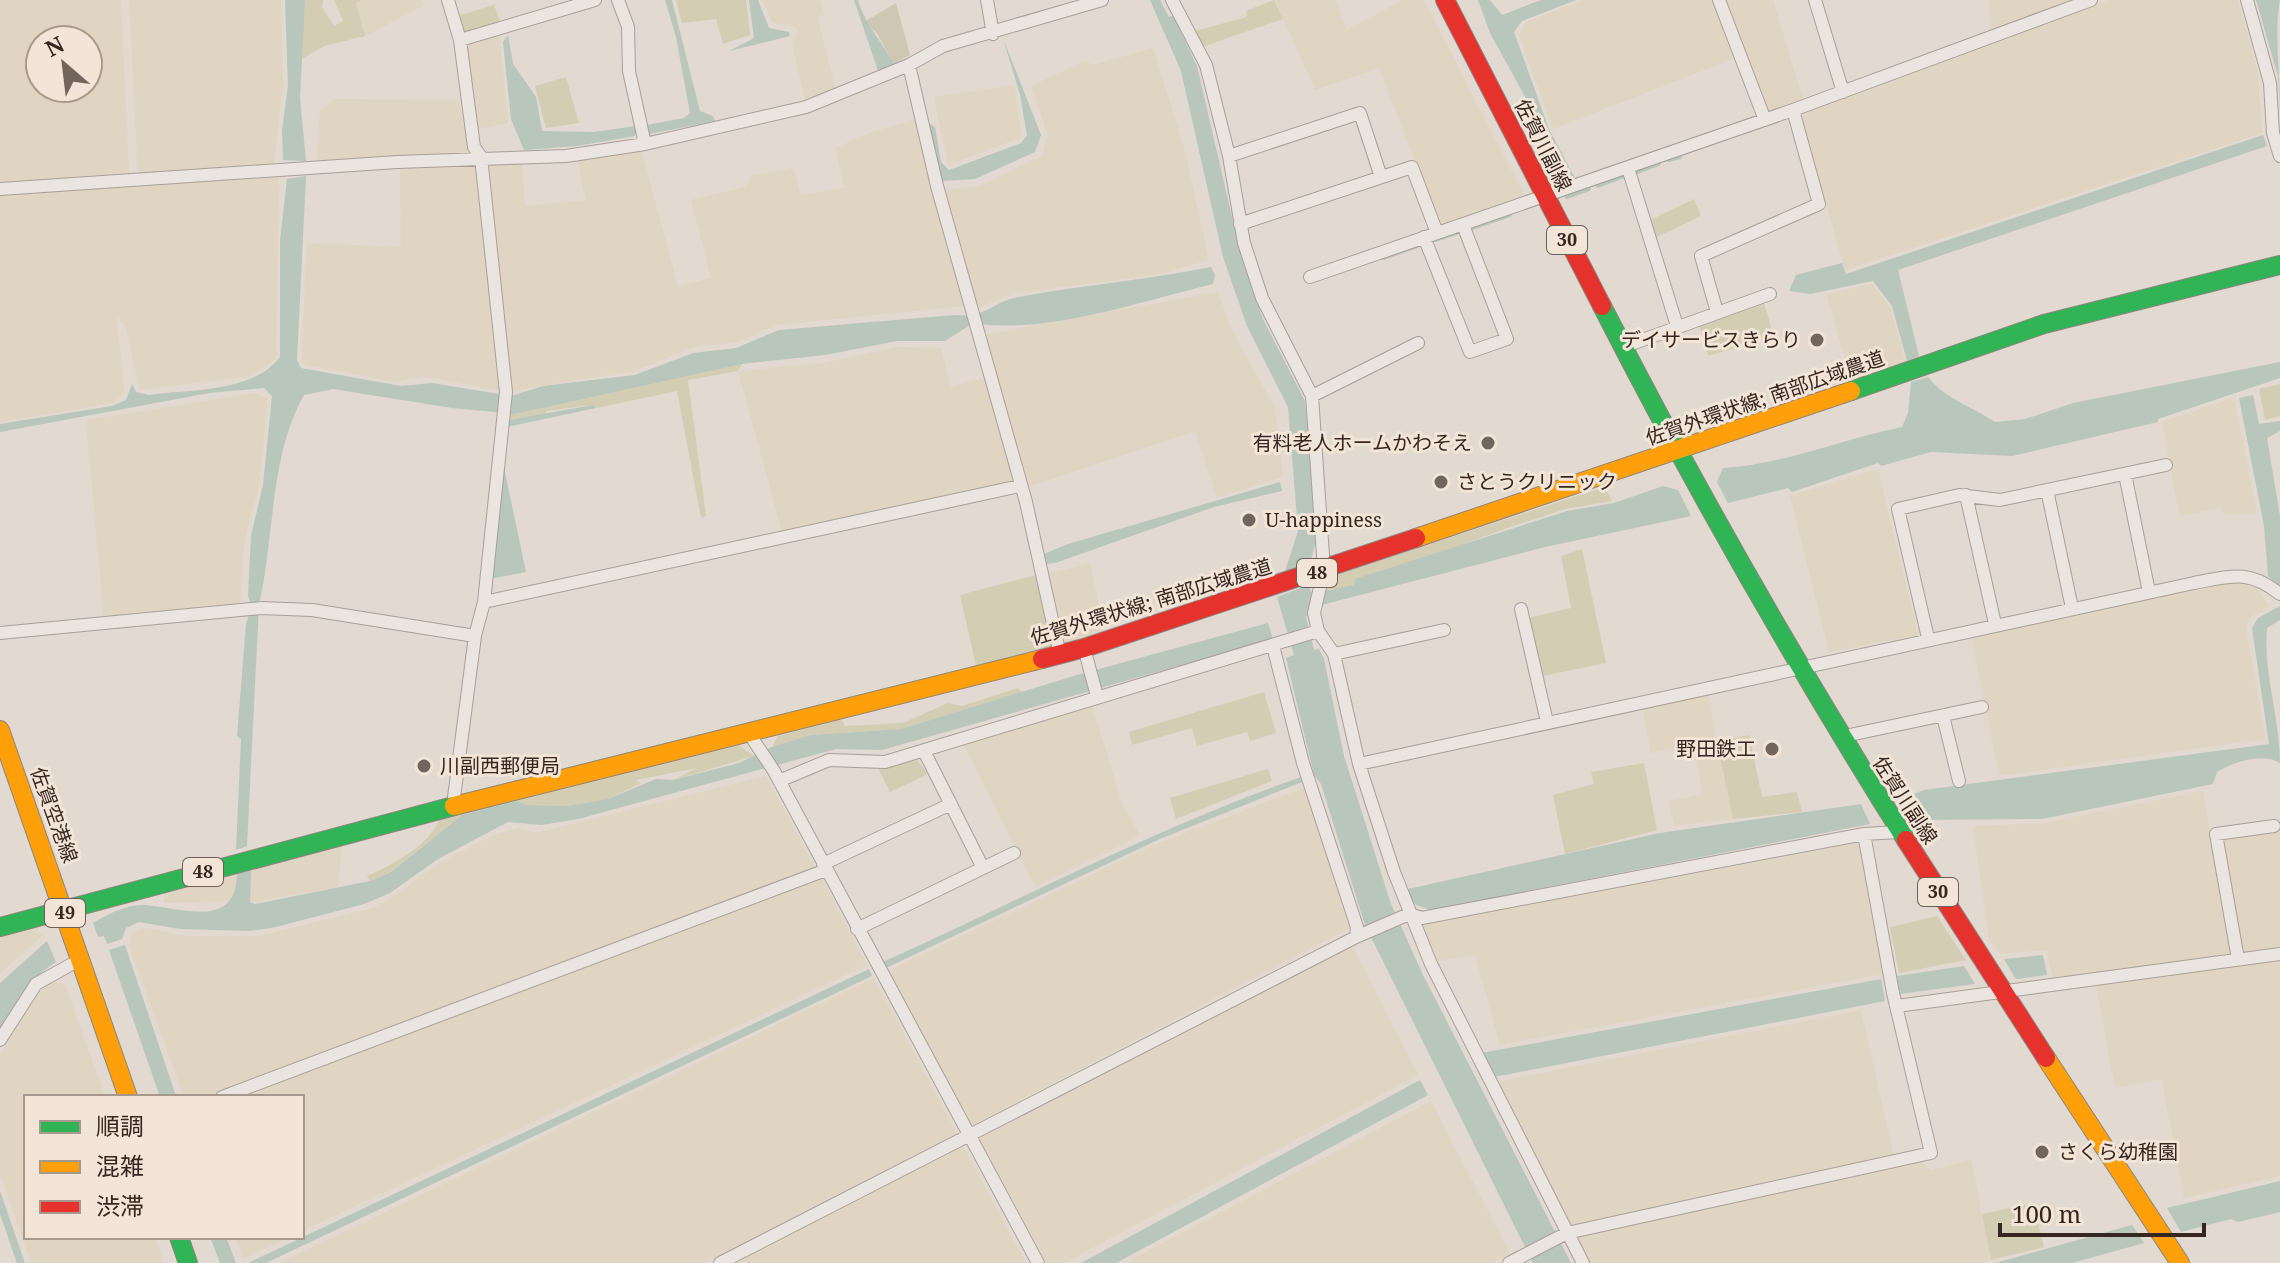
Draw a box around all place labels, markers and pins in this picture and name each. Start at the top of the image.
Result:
place label: デイサービスきらり [1621,326,1801,353]
marker: デイサービスきらり [1808,331,1826,349]
place label: 有料老人ホームかわそえ [1253,429,1472,456]
marker: 有料老人ホームかわそえ [1479,434,1497,452]
place label: さとうクリニック [1457,468,1617,495]
marker: さとうクリニック [1432,473,1450,491]
place label: U-happiness [1265,506,1382,533]
marker: U-happiness [1240,511,1258,529]
place label: 野田鉄工 [1676,735,1756,762]
marker: 野田鉄工 [1763,740,1781,758]
place label: 川副西郵便局 [440,752,560,779]
marker: 川副西郵便局 [415,757,433,775]
place label: さくら幼稚園 [2058,1138,2178,1165]
marker: さくら幼稚園 [2033,1143,2051,1161]

